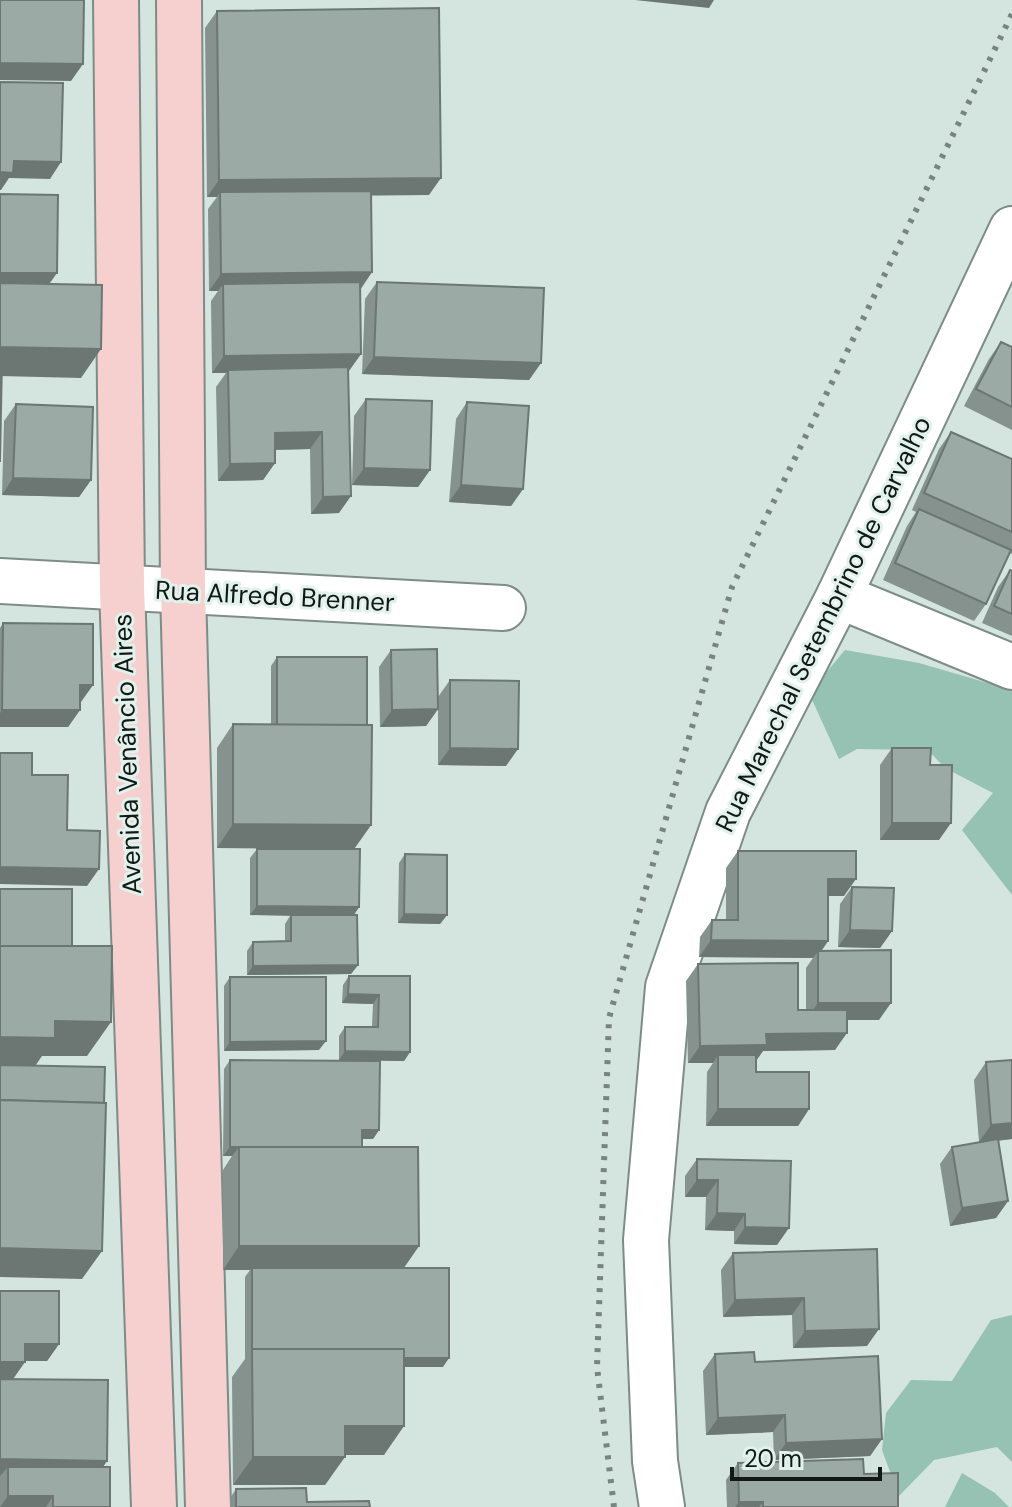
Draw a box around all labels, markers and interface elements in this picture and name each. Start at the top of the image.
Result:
street label: Rua Marechal Setembrino de Carvalho [707,411,939,837]
street label: Rua Alfredo Brenner [154,573,396,619]
street label: Avenida Venâncio Aires [105,613,149,895]
scale bar [732,1431,880,1481]
text: 20 m [744,1443,802,1474]

